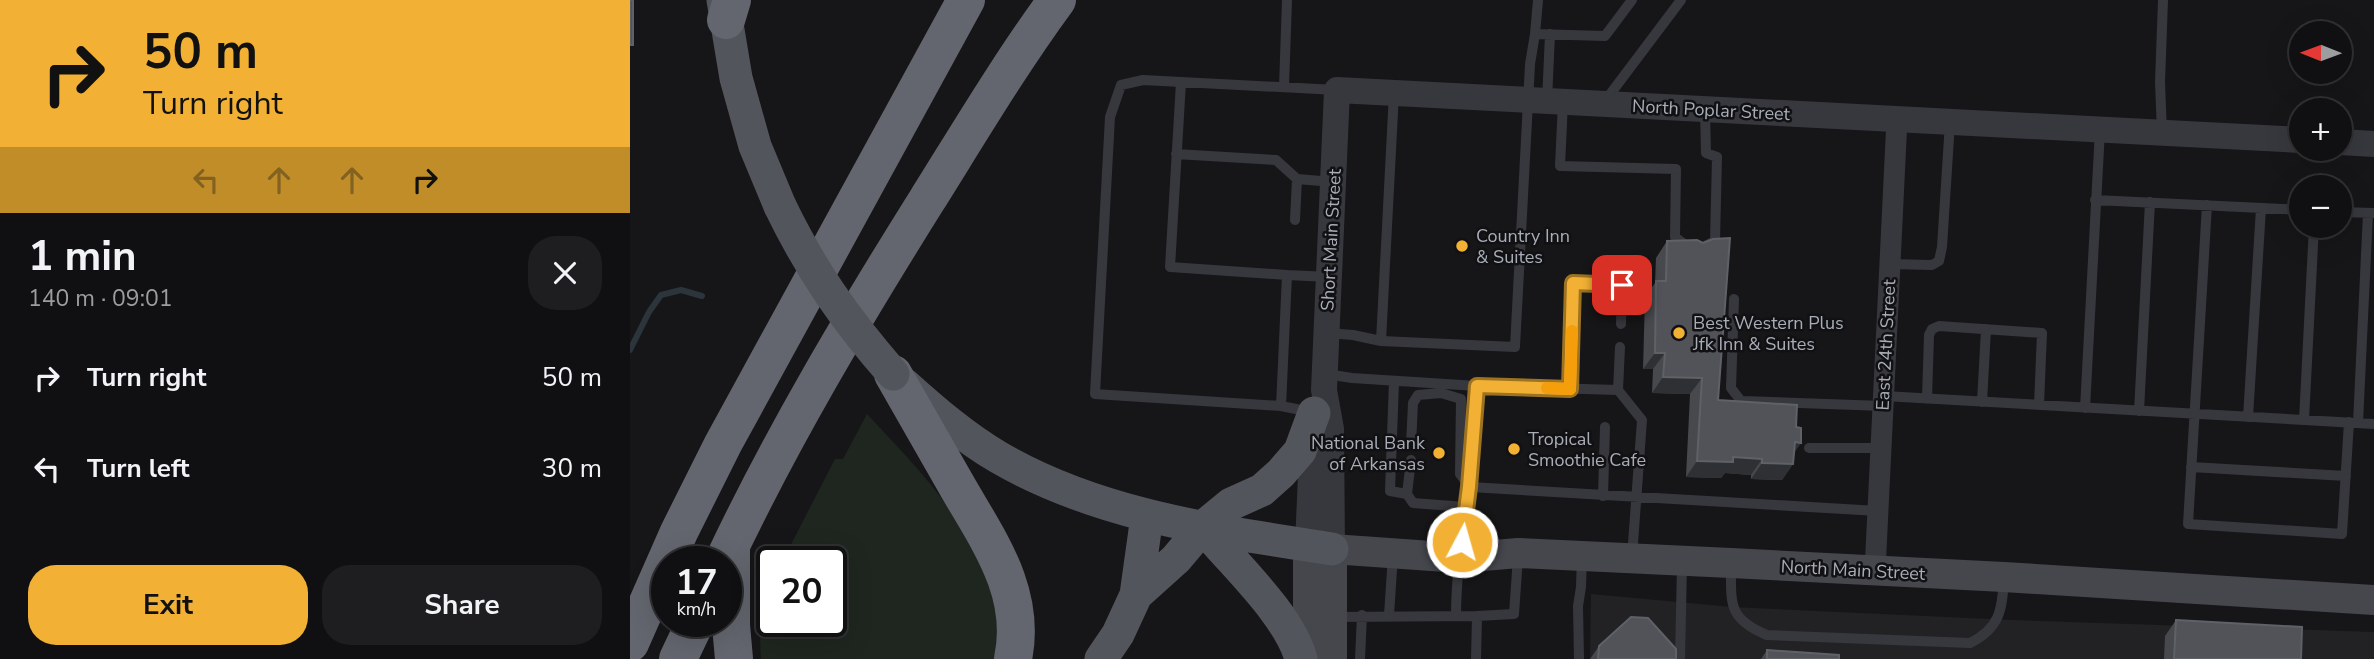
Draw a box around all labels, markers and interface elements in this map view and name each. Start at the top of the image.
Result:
text: 50 m [143,18,258,85]
north arrow [2289,21,2352,84]
map controls [2289,21,2352,238]
icon: right [28,28,119,119]
text: Turn right [143,82,283,125]
street label: North Poplar Street [1632,94,1791,126]
button: + [2289,98,2352,161]
icon: left [187,161,225,199]
icon: ahead [260,161,298,199]
icon: ahead [333,161,371,199]
icon: right [406,161,444,199]
street label: Short Main Street [1315,168,1347,312]
button: − [2289,175,2352,238]
place label: Country Inn & Suites [1476,224,1570,269]
text: 1 min [28,228,137,285]
button: close [528,236,602,310]
marker: Country Inn & Suites [1454,238,1470,254]
pin [1592,255,1652,315]
icon: arrive [1603,266,1641,304]
street label: East 24th Street [1871,278,1901,411]
text: 140 m · 09:01 [28,283,173,314]
place label: Best Western Plus Jfk Inn & Suites [1692,311,1844,356]
marker: Best Western Plus Jfk Inn & Suites [1671,325,1687,341]
icon: right [28,359,66,397]
text: Turn right [87,360,206,395]
text: 50 m [542,360,602,395]
place label: Tropical Smoothie Cafe [1528,427,1646,472]
place label: National Bank of Arkansas [1311,431,1426,476]
marker: Tropical Smoothie Cafe [1506,441,1522,457]
marker: National Bank of Arkansas [1431,445,1447,461]
icon: left [28,450,66,488]
text: Turn left [87,451,190,486]
text: 30 m [542,451,602,486]
position arrow [1425,505,1499,579]
speed limit sign: 20 [756,546,847,637]
street label: North Main Street [1780,554,1926,586]
text: 17 [675,559,718,606]
button: Exit [28,565,308,645]
button: Share [322,565,602,645]
text: km/h [677,597,716,621]

